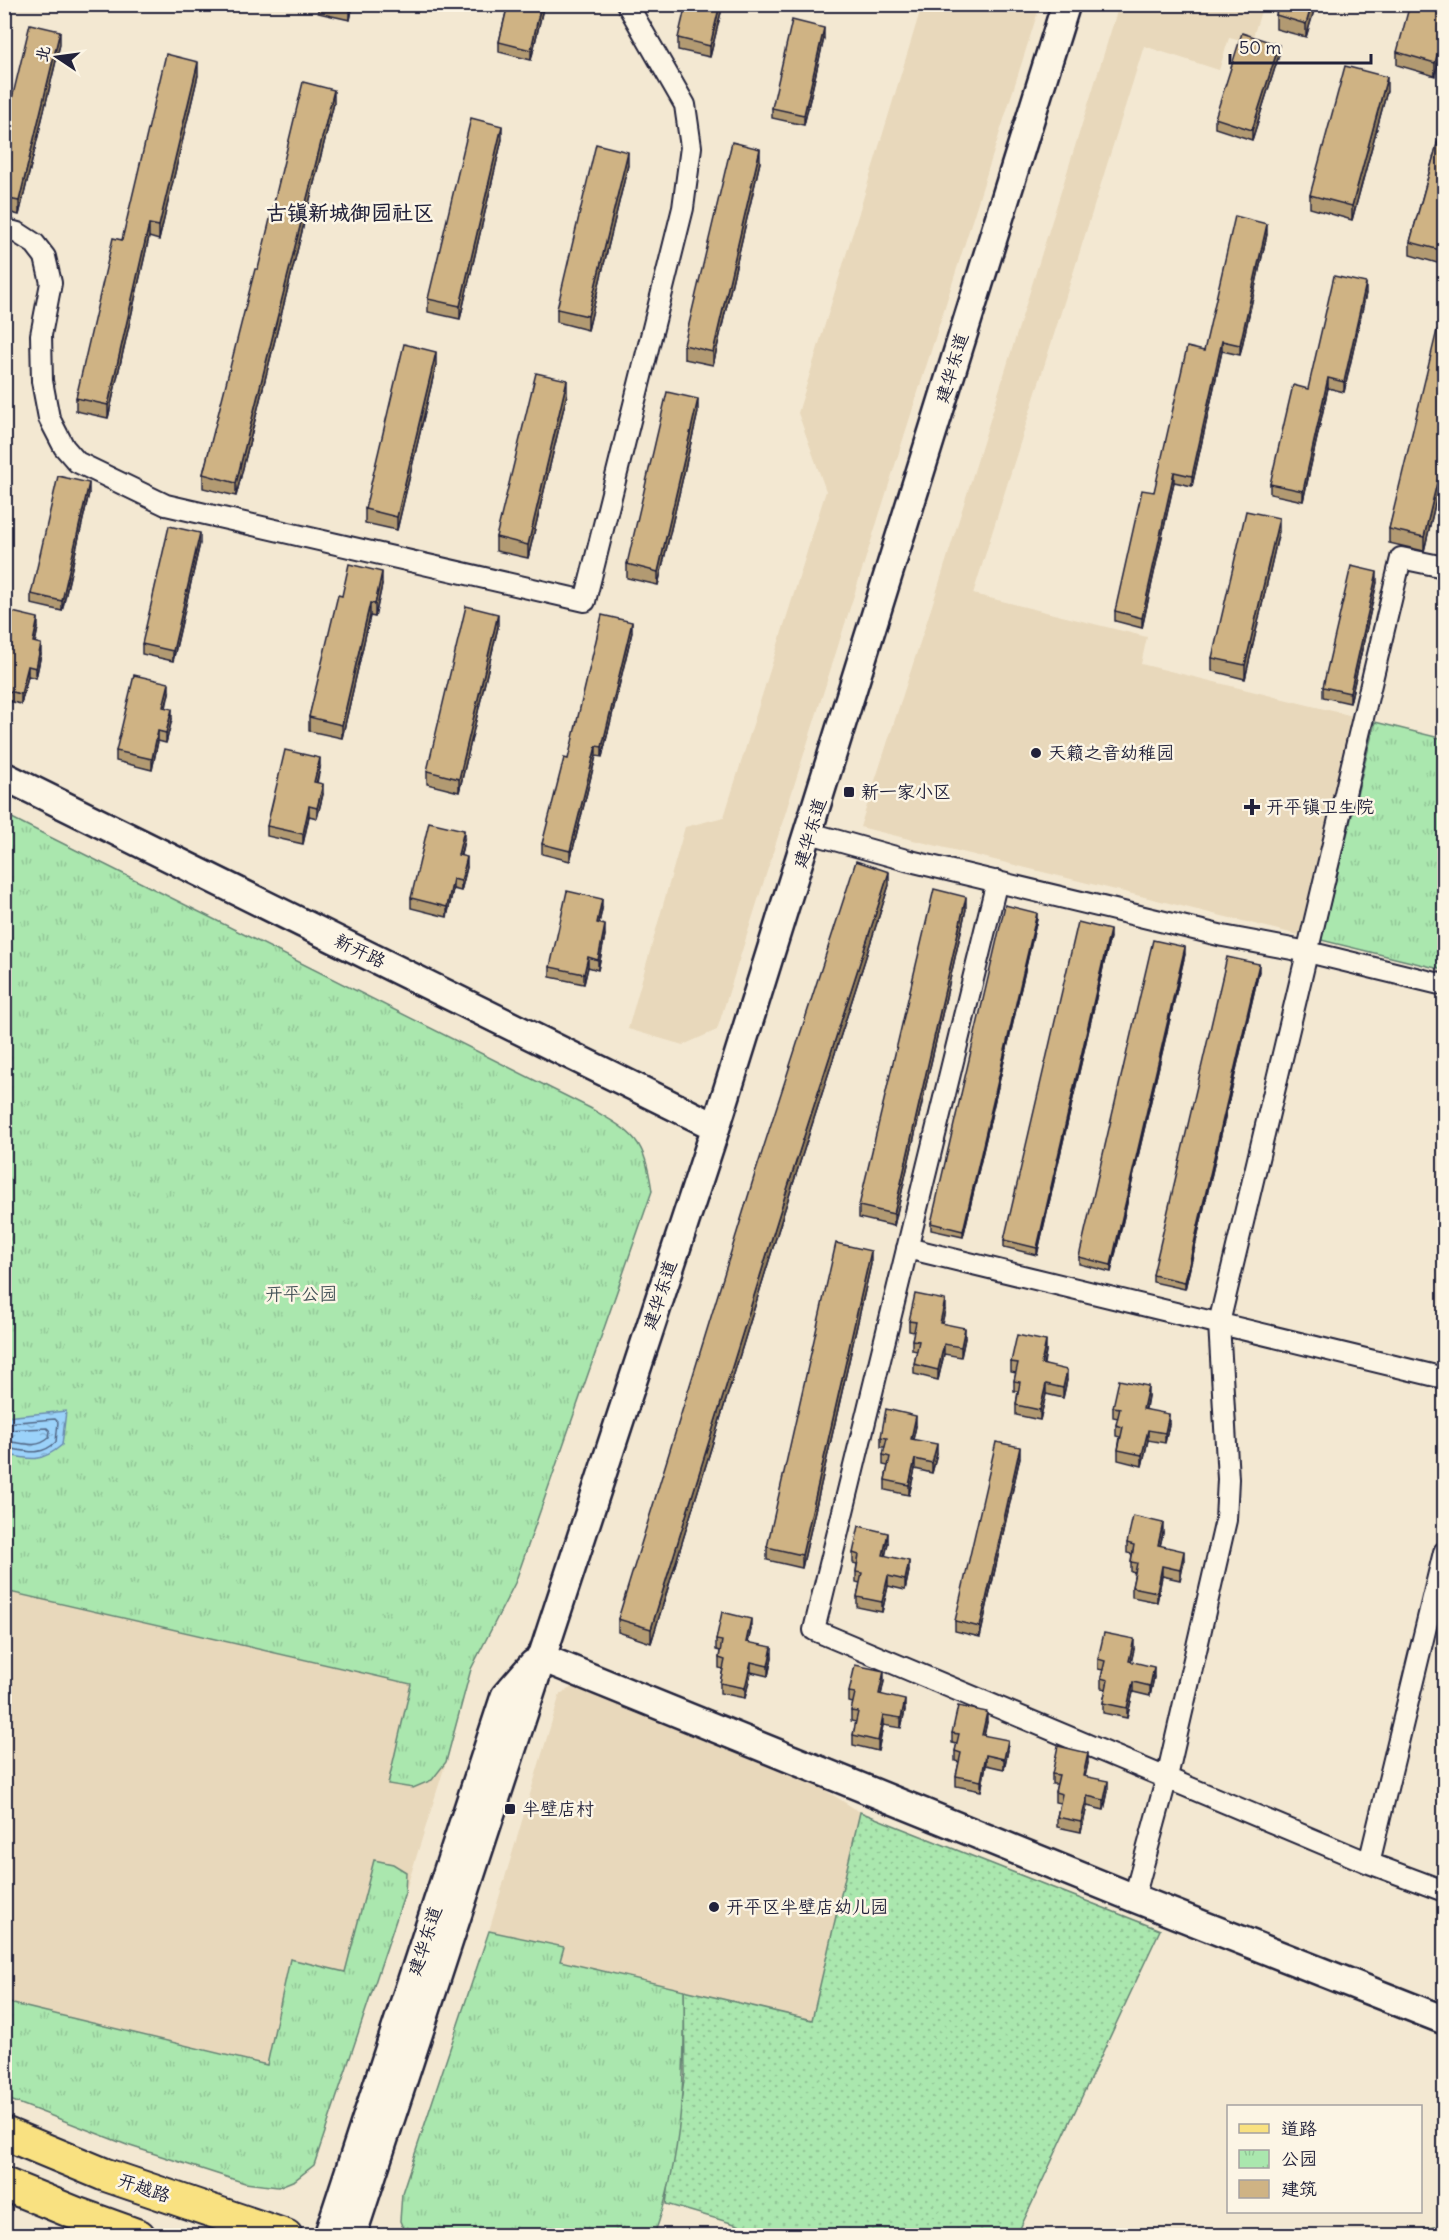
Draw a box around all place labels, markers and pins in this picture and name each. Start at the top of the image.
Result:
place label: 天籁之音幼稚园 [1048,741,1174,764]
marker: 天籁之音幼稚园 [1029,746,1043,760]
place label: 新一家小区 [861,780,951,803]
marker: 新一家小区 [842,785,856,799]
place label: 开平镇卫生院 [1266,795,1374,818]
marker: 开平镇卫生院 [1243,798,1261,816]
place label: 半壁店村 [522,1797,594,1820]
marker: 半壁店村 [503,1802,517,1816]
place label: 开平区半壁店幼儿园 [726,1895,888,1918]
marker: 开平区半壁店幼儿园 [707,1900,721,1914]

